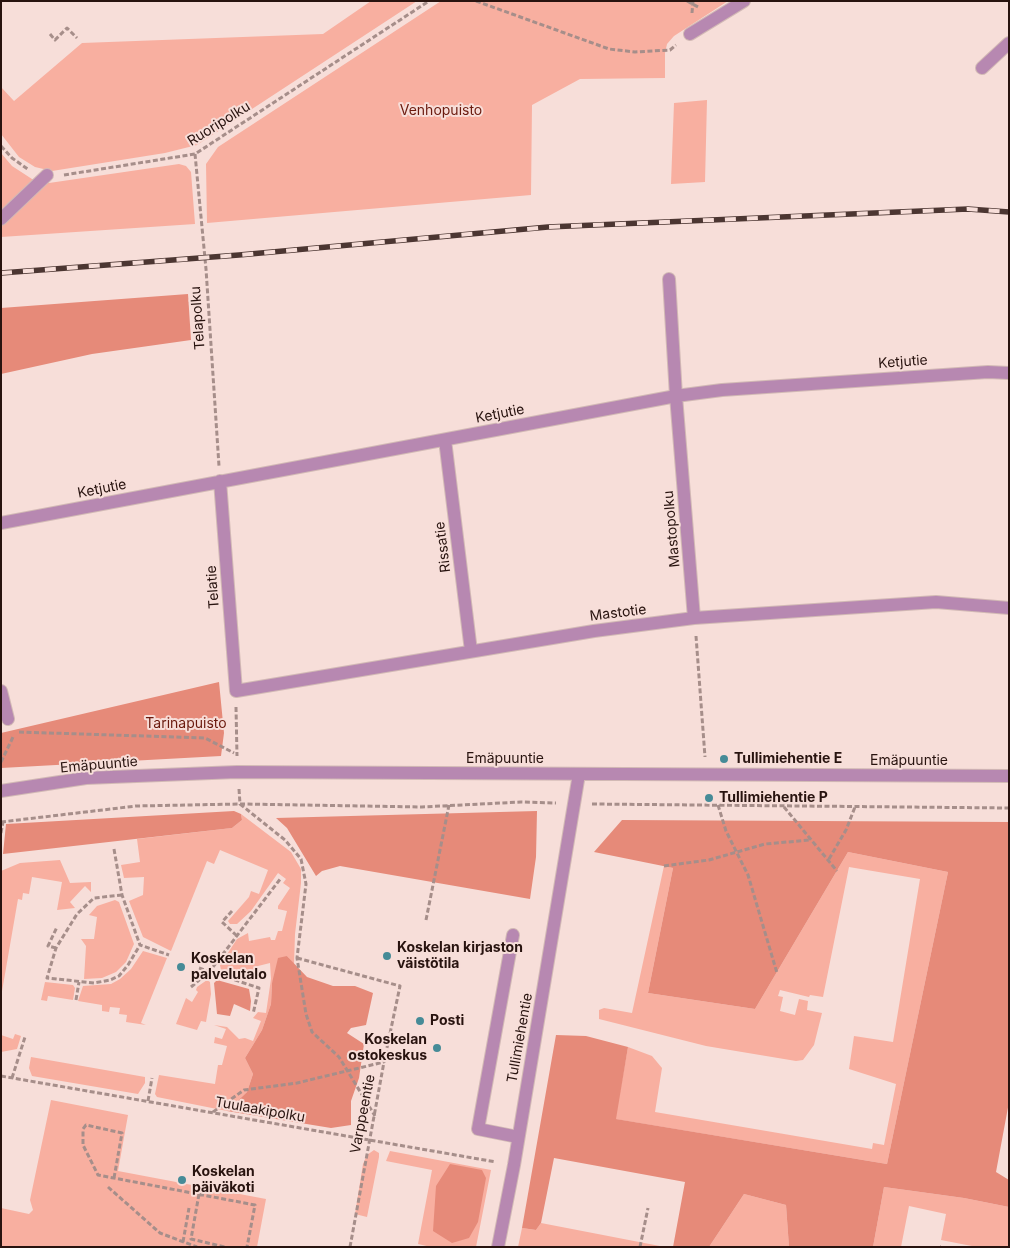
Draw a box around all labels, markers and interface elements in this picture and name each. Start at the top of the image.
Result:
street label: Ruoripolku [184,98,254,150]
park label: Venhopuisto [400,103,482,119]
street label: Telapolku [187,286,209,350]
street label: Ketjutie [878,352,928,372]
street label: Ketjutie [474,401,526,427]
street label: Ketjutie [76,476,128,502]
street label: Mastopolku [660,490,684,568]
street label: Rissatie [432,521,454,573]
street label: Telatie [203,565,223,609]
street label: Mastotie [589,601,647,625]
park label: Tarinapuisto [145,716,227,732]
street label: Emäpuuntie [466,751,544,767]
place label: Tullimiehentie E [734,751,842,767]
street label: Emäpuuntie [59,753,139,777]
marker: Tullimiehentie E [718,753,730,765]
street label: Emäpuuntie [870,753,948,769]
place label: Tullimiehentie P [719,790,828,806]
marker: Tullimiehentie P [703,792,715,804]
place label: Koskelan kirjaston väistötila [397,940,523,972]
marker: Koskelan kirjaston väistötila [381,950,393,962]
place label: Koskelan palvelutalo [191,951,267,984]
marker: Koskelan palvelutalo [175,961,187,973]
street label: Tullimiehentie [504,992,536,1084]
place label: Posti [430,1013,464,1029]
marker: Posti [414,1015,426,1027]
place label: Koskelan ostokeskus [348,1032,427,1064]
marker: Koskelan ostokeskus [431,1042,443,1054]
street label: Varppeentie [347,1073,379,1155]
street label: Tuulaakipolku [214,1094,306,1126]
place label: Koskelan päiväkoti [192,1164,255,1196]
marker: Koskelan päiväkoti [176,1174,188,1186]

